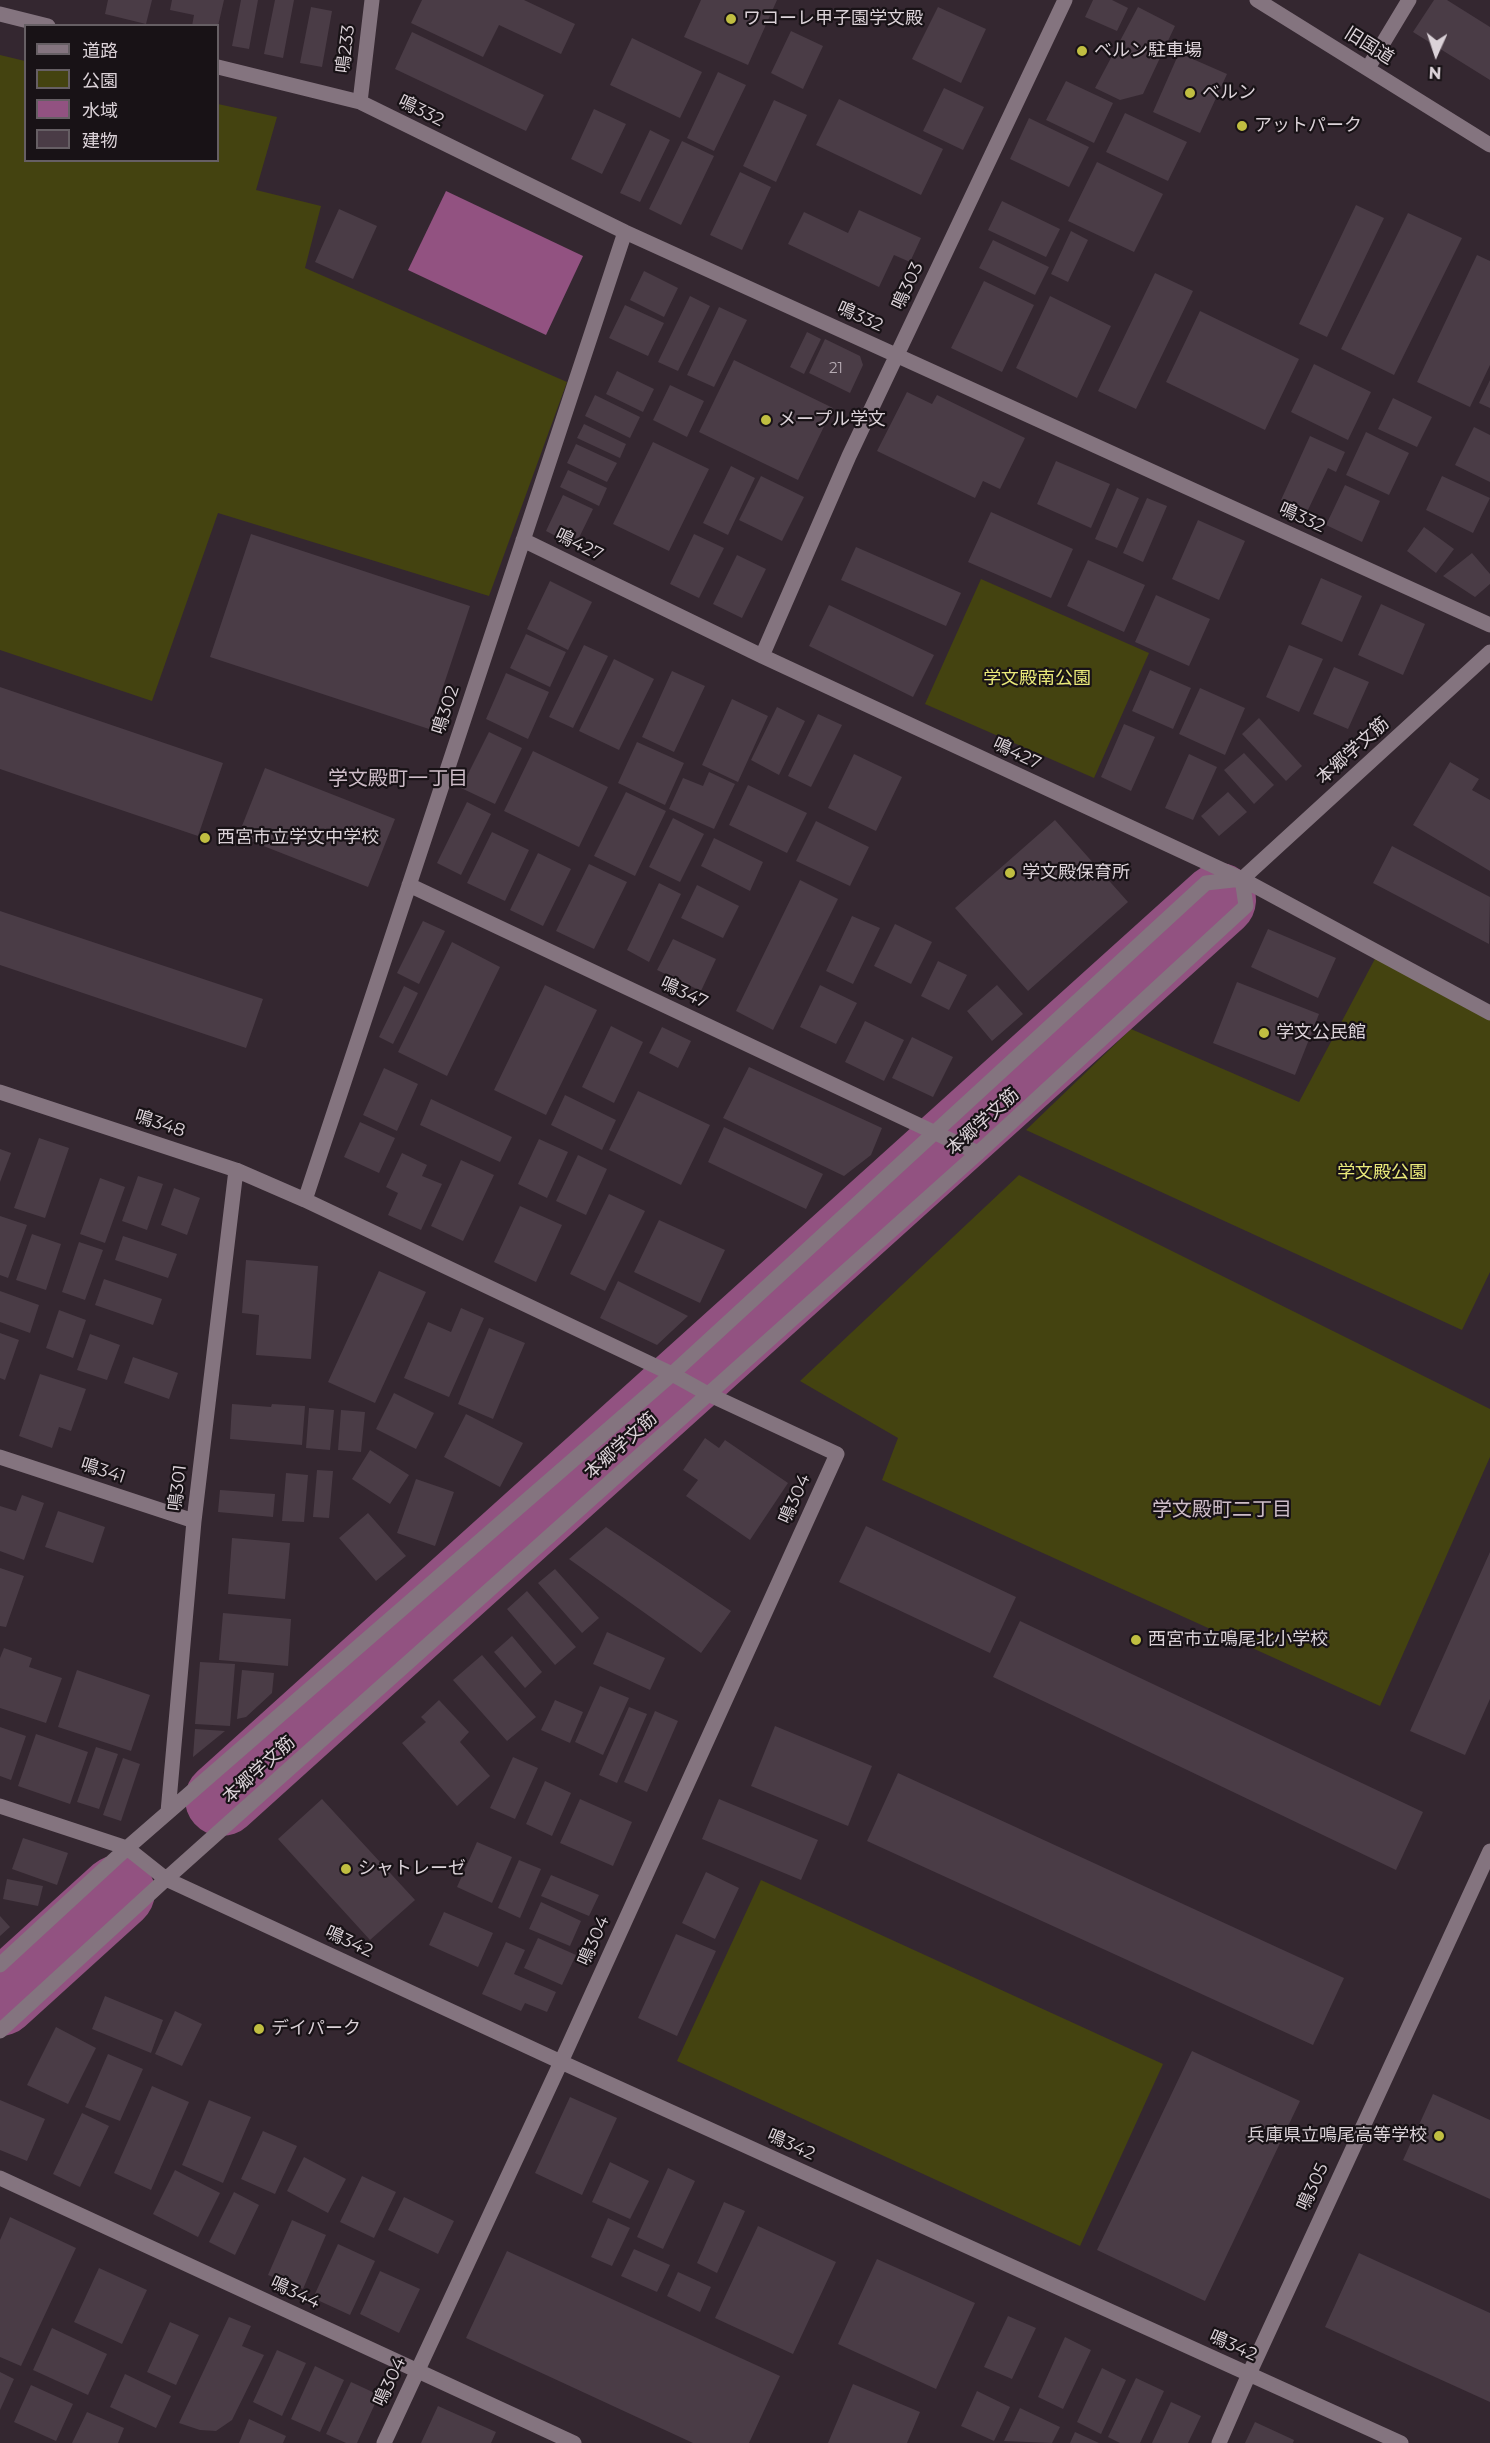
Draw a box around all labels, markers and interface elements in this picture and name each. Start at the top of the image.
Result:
place label: ワコーレ甲子園学文殿 [743,8,923,30]
marker: ワコーレ甲子園学文殿 [724,12,738,26]
street label: 旧国道 [1340,23,1398,69]
legend [24,24,219,162]
street label: 鳴233 [332,24,360,74]
north arrow [1406,24,1466,84]
text: 道路 [82,40,118,62]
place label: ベルン駐車場 [1094,40,1202,62]
marker: ベルン駐車場 [1075,44,1089,58]
text: N [1428,63,1442,82]
text: 公園 [82,70,118,92]
place label: ベルン [1202,82,1256,104]
marker: ベルン [1183,86,1197,100]
street label: 鳴332 [395,91,447,131]
text: 水域 [82,100,118,122]
place label: アットパーク [1254,115,1362,137]
marker: アットパーク [1235,119,1249,133]
text: 建物 [82,130,118,152]
street label: 鳴303 [888,259,928,313]
street label: 鳴332 [834,297,886,337]
house number: 21 [829,360,843,378]
place label: メープル学文 [778,409,886,431]
marker: メープル学文 [759,413,773,427]
street label: 鳴332 [1276,498,1328,538]
street label: 鳴427 [552,524,606,566]
park label: 学文殿南公園 [983,668,1091,690]
street label: 鳴302 [428,683,464,737]
street label: 本郷学文筋 [1312,713,1394,789]
street label: 鳴427 [989,734,1045,774]
district label: 学文殿町一丁目 [328,767,468,791]
place label: 西宮市立学文中学校 [217,827,379,849]
marker: 西宮市立学文中学校 [198,831,212,845]
place label: 学文殿保育所 [1022,862,1130,884]
marker: 学文殿保育所 [1003,866,1017,880]
street label: 鳴347 [657,973,711,1013]
place label: 学文公民館 [1276,1022,1366,1044]
marker: 学文公民館 [1257,1026,1271,1040]
street label: 本郷学文筋 [942,1084,1024,1160]
street label: 鳴348 [132,1106,188,1142]
park label: 学文殿公園 [1337,1162,1427,1184]
street label: 本郷学文筋 [580,1408,662,1484]
street label: 鳴341 [78,1454,128,1488]
street label: 鳴301 [164,1464,192,1512]
street label: 鳴304 [775,1471,815,1527]
district label: 学文殿町二丁目 [1152,1498,1292,1522]
place label: 西宮市立鳴尾北小学校 [1148,1629,1328,1651]
marker: 西宮市立鳴尾北小学校 [1129,1633,1143,1647]
street label: 本郷学文筋 [218,1732,300,1808]
place label: シャトレーゼ [358,1858,466,1880]
marker: シャトレーゼ [339,1862,353,1876]
street label: 鳴304 [574,1913,614,1969]
street label: 鳴342 [322,1922,376,1962]
place label: デイパーク [271,2018,361,2040]
marker: デイパーク [252,2022,266,2036]
street label: 鳴342 [764,2125,818,2165]
place label: 兵庫県立鳴尾高等学校 [1247,2125,1427,2147]
marker: 兵庫県立鳴尾高等学校 [1432,2129,1446,2143]
street label: 鳴305 [1293,2160,1333,2214]
street label: 鳴344 [267,2272,323,2314]
street label: 鳴342 [1206,2326,1260,2366]
street label: 鳴304 [369,2354,411,2410]

